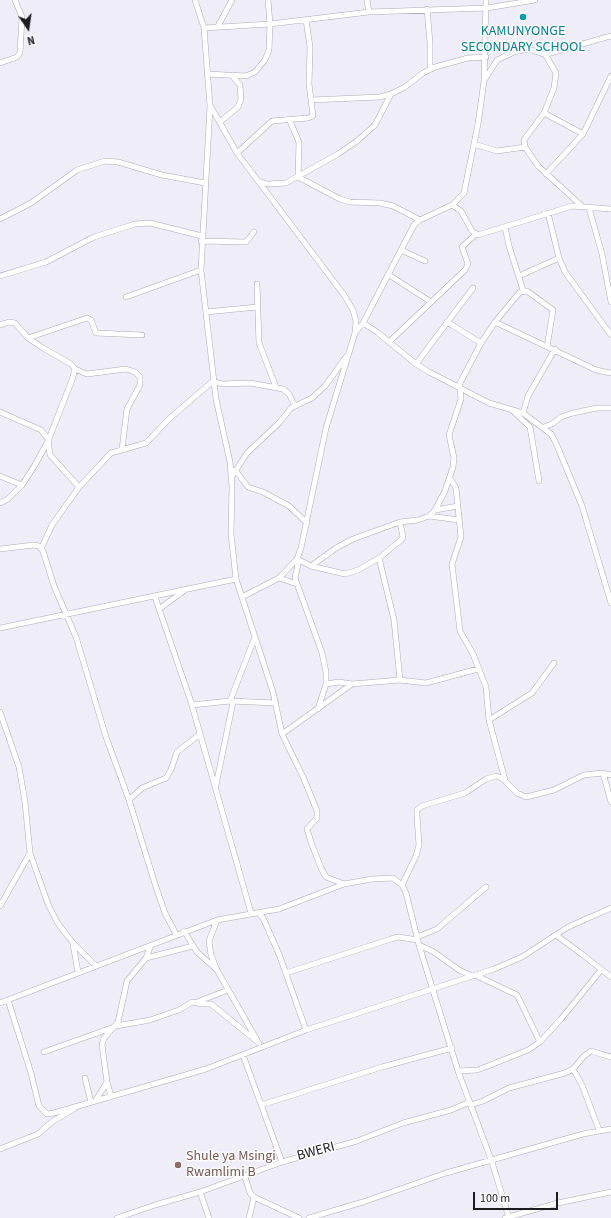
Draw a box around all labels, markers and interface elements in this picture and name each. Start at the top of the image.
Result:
north arrow [8,8,48,48]
marker: KAMUNYONGE SECONDARY SCHOOL [518,12,528,22]
place label: KAMUNYONGE SECONDARY SCHOOL [461,24,585,56]
text: N [26,32,36,48]
street label: BWERI [295,1139,337,1165]
place label: Shule ya Msingi Rwamlimi B [186,1149,276,1182]
marker: Shule ya Msingi Rwamlimi B [173,1160,183,1170]
scale bar [475,1184,560,1210]
text: 100 m [480,1190,510,1207]

